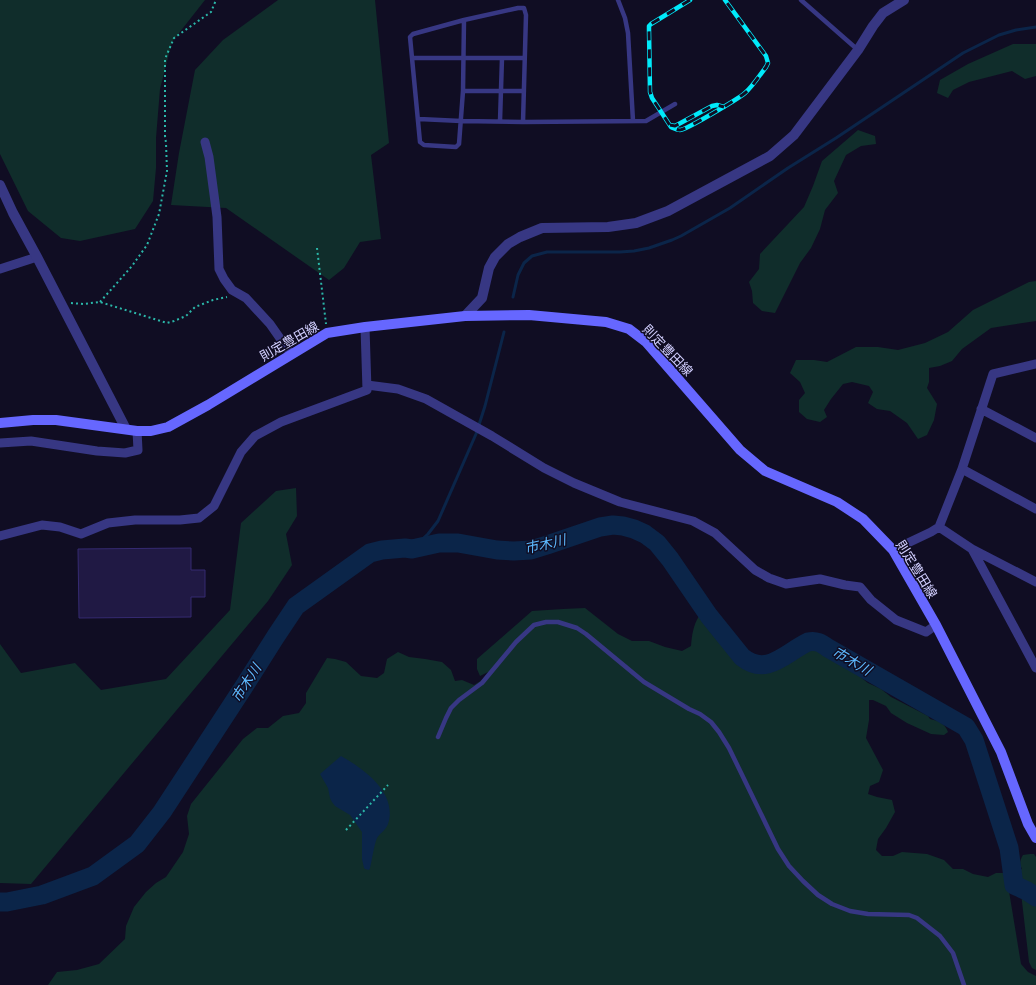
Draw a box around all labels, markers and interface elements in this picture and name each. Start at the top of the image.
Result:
street label: 則定豊田線 [257,319,321,364]
street label: 則定豊田線 [640,322,696,379]
water label: 市木川 [523,531,569,557]
street label: 則定豊田線 [893,538,940,601]
water label: 市木川 [830,644,876,679]
water label: 市木川 [228,659,265,705]

